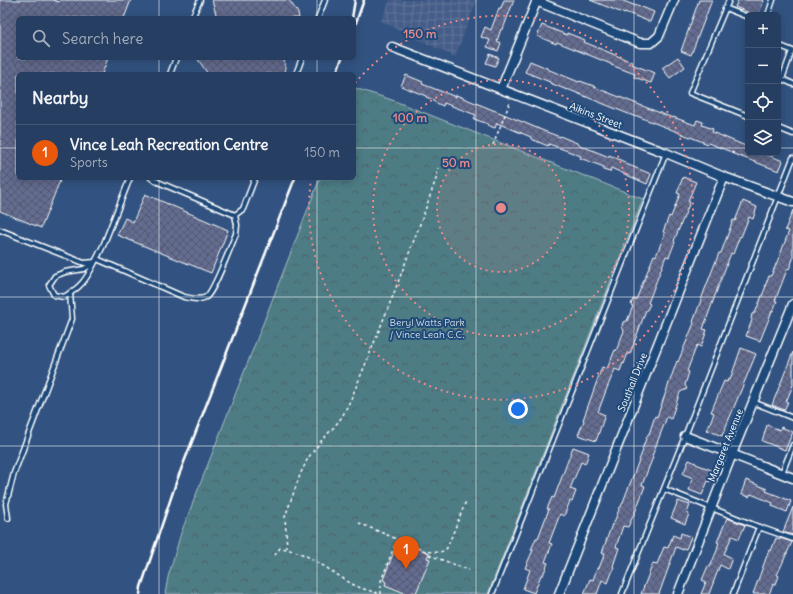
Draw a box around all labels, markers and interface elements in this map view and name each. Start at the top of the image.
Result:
map controls [745,12,781,156]
button: + [745,12,781,48]
search box [16,16,356,60]
text: 150 m [404,26,437,41]
icon: search [30,27,52,49]
text: Search here [62,29,143,48]
button: − [745,48,781,84]
button: locate [745,84,781,120]
text: Nearby [32,87,88,109]
street label: Aikins Street [568,99,625,132]
text: 100 m [393,110,427,125]
button: layers [745,120,781,156]
text: Vince Leah Recreation Centre [70,135,268,154]
text: 1 [42,144,48,161]
text: 150 m [304,144,340,161]
text: Sports [70,154,108,171]
text: 50 m [442,155,471,170]
centre of rings [494,201,508,215]
park label: Beryl Watts Park / Vince Leah C.C. [389,316,465,341]
street label: Southall Drive [615,351,650,414]
your location [508,399,528,419]
street label: Margaret Avenue [705,407,746,484]
pin: 1 [393,536,419,569]

